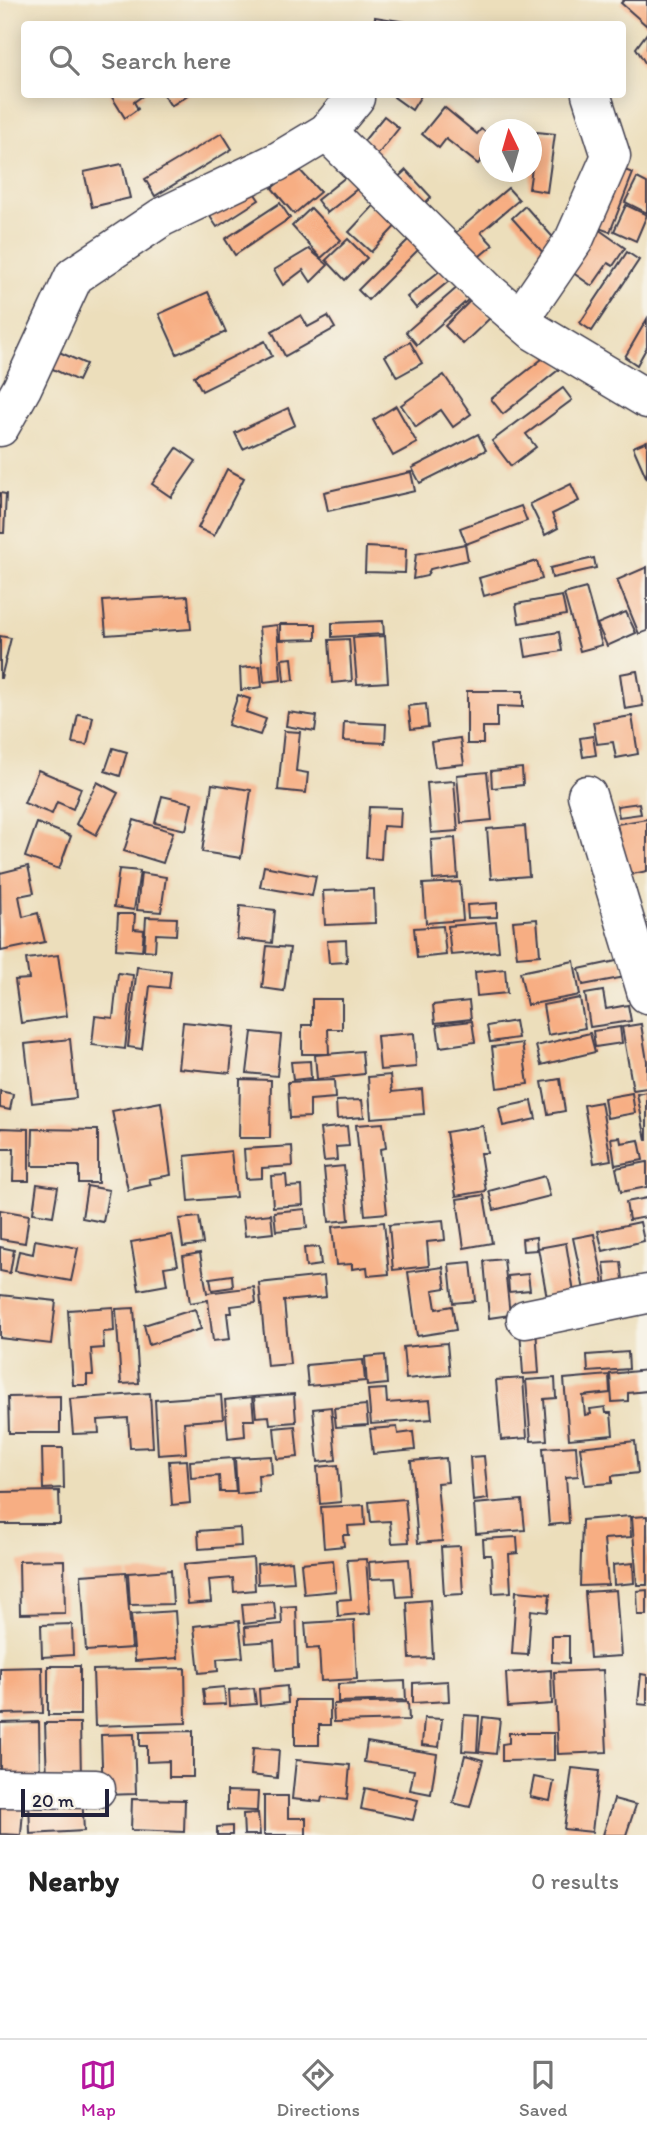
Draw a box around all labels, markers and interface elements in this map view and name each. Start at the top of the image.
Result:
search box [21,21,626,98]
icon: search [45,41,83,79]
text: Search here [101,44,231,76]
north arrow [479,119,542,182]
scale bar [21,1786,108,1818]
text: 20 m [32,1789,74,1812]
text: Nearby [28,1862,119,1899]
text: 0 results [531,1867,619,1895]
tab: Map [79,2056,117,2121]
tab: Directions [276,2056,360,2121]
tab: Saved [519,2056,567,2121]

